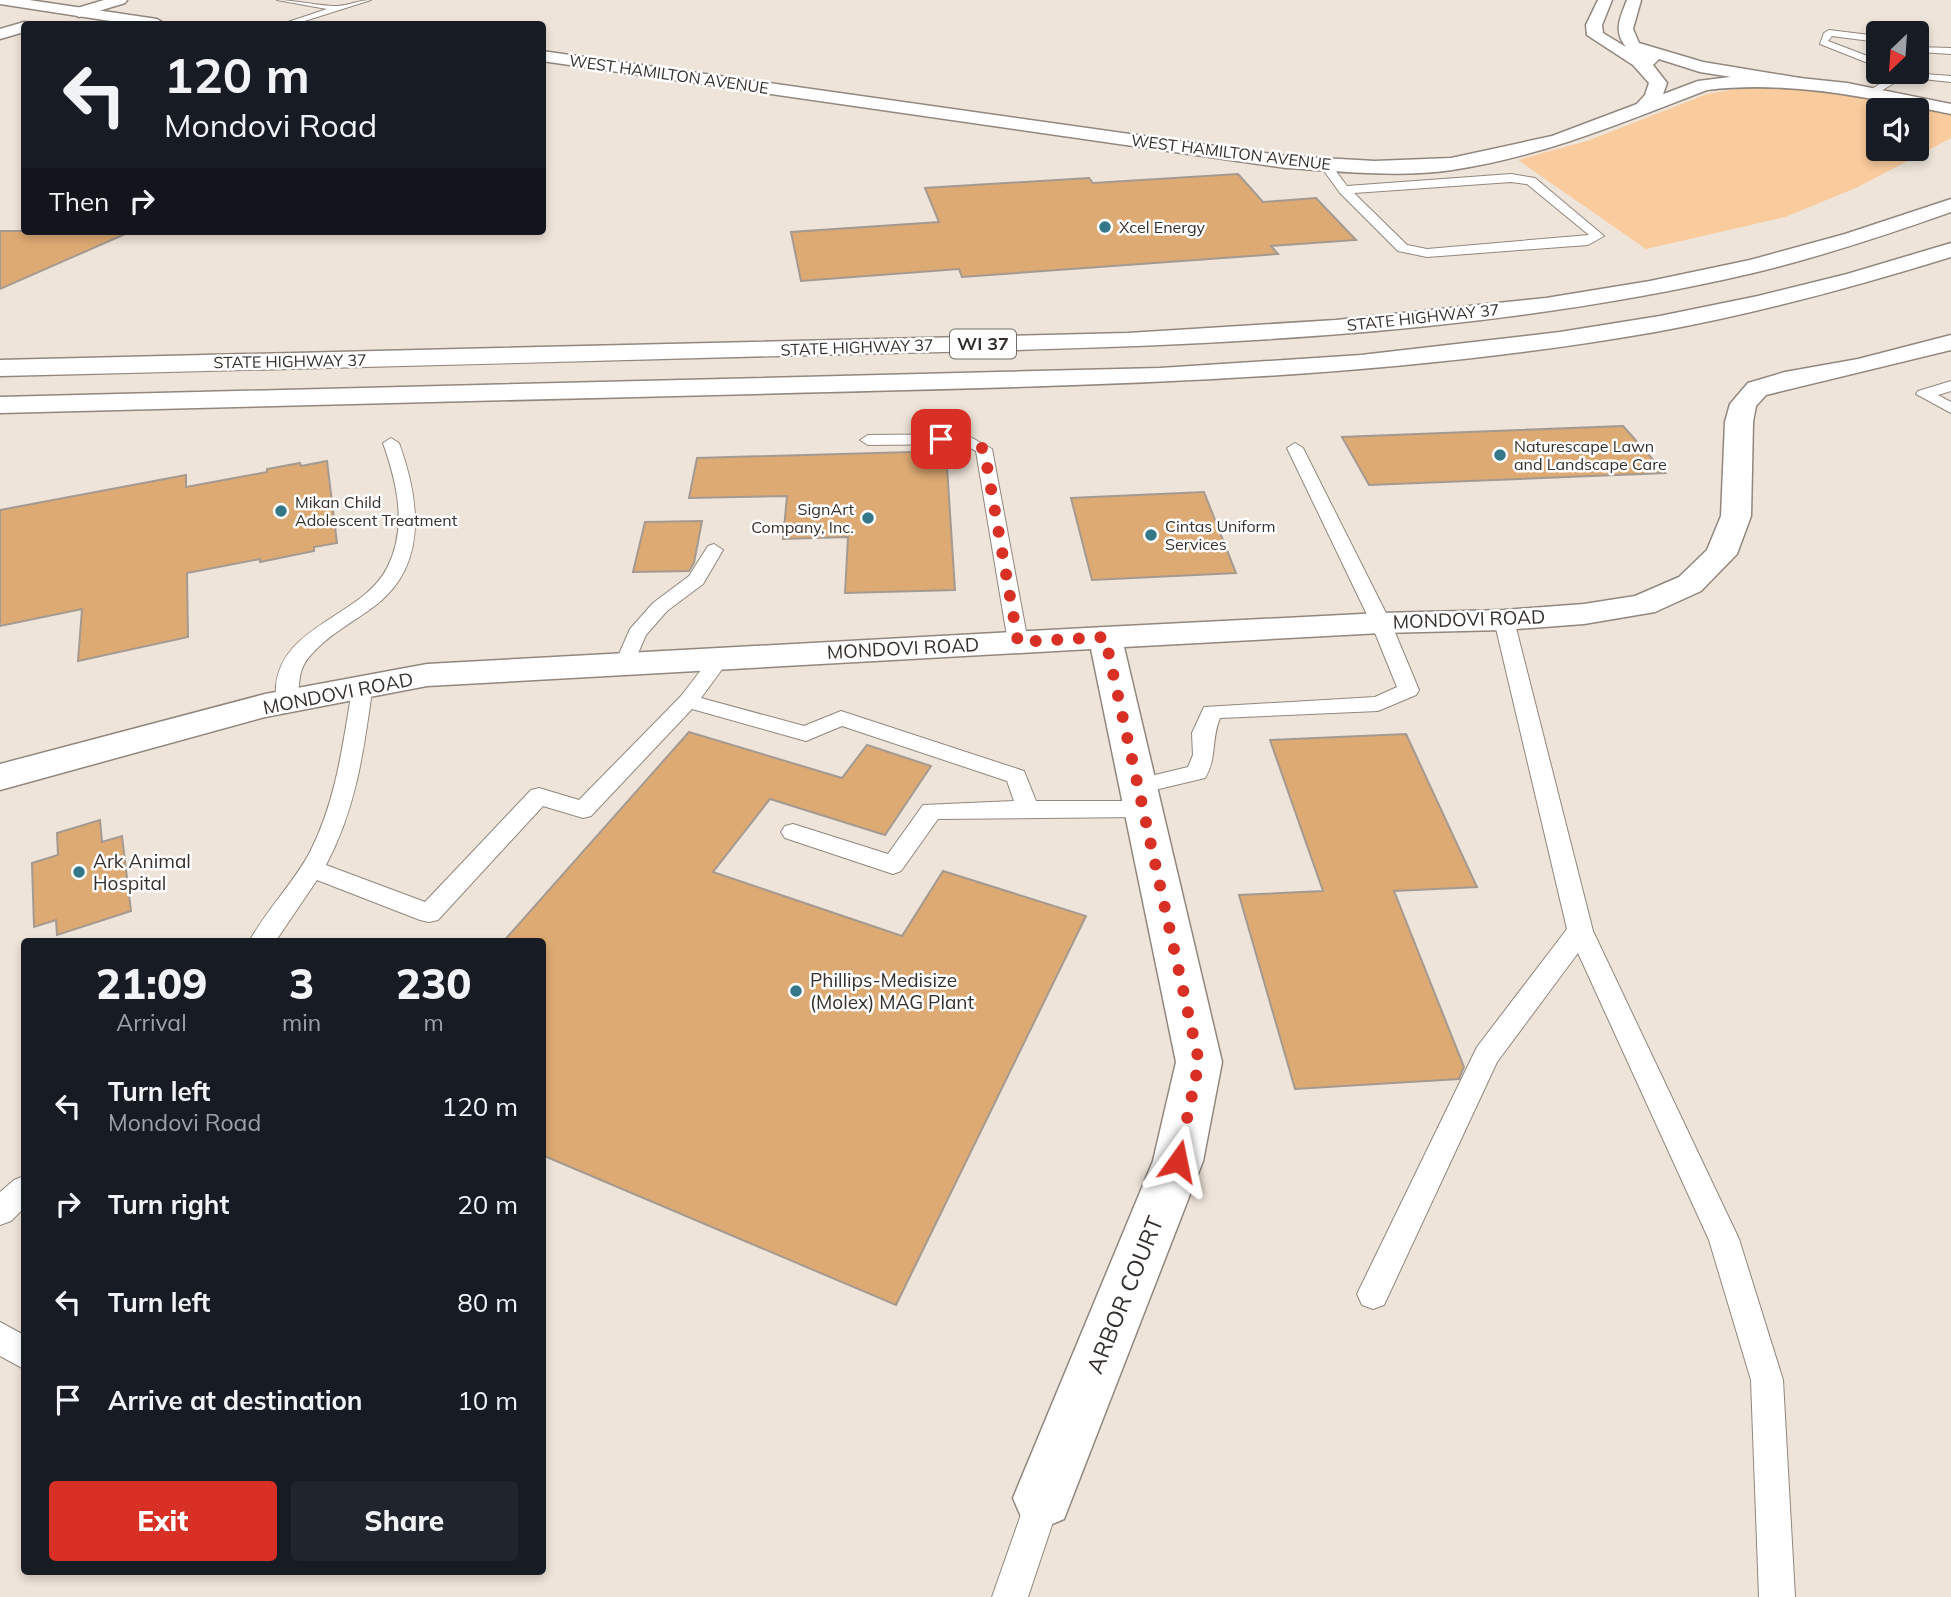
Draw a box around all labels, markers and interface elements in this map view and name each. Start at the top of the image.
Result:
north arrow [1866,21,1928,84]
map controls [1866,21,1929,161]
text: 120 m [164,44,310,105]
icon: left [49,49,140,140]
street label: WEST HAMILTON AVENUE [568,50,770,98]
button: sound [1866,98,1929,161]
text: Mondovi Road [164,105,377,145]
street label: WEST HAMILTON AVENUE [1130,130,1332,174]
icon: right [123,182,161,220]
text: Then [49,185,109,218]
place label: Xcel Energy [1119,217,1206,237]
marker: Xcel Energy [1097,219,1113,235]
street label: STATE HIGHWAY 37 [1346,299,1500,335]
road number: WI 37 [950,330,1016,358]
street label: STATE HIGHWAY 37 [780,334,934,360]
street label: STATE HIGHWAY 37 [213,350,367,372]
pin [911,409,971,469]
icon: arrive [922,420,960,458]
place label: Naturescape Lawn and Landscape Care [1514,436,1667,474]
marker: Naturescape Lawn and Landscape Care [1492,447,1508,463]
place label: Mikan Child Adolescent Treatment [295,492,458,530]
place label: SignArt Company, Inc. [751,499,854,537]
marker: Mikan Child Adolescent Treatment [273,503,289,519]
marker: SignArt Company, Inc. [860,510,876,526]
place label: Cintas Uniform Services [1165,516,1275,554]
marker: Cintas Uniform Services [1143,527,1159,543]
street label: MONDOVI ROAD [1392,604,1546,634]
street label: MONDOVI ROAD [826,632,980,664]
street label: MONDOVI ROAD [261,667,415,719]
place label: Ark Animal Hospital [93,849,191,895]
marker: Ark Animal Hospital [71,864,87,880]
text: 21:09 [96,957,207,1010]
text: 3 [289,957,314,1010]
text: 230 [396,957,471,1010]
place label: Phillips-Medisize (Molex) MAG Plant [810,968,974,1014]
marker: Phillips-Medisize (Molex) MAG Plant [788,983,804,999]
text: Arrival [116,1008,187,1037]
text: min [282,1008,321,1037]
text: m [423,1008,444,1037]
text: Turn left [108,1075,210,1108]
icon: left [49,1087,87,1125]
text: 120 m [442,1090,518,1123]
text: Mondovi Road [108,1108,261,1137]
position arrow [1141,1124,1215,1198]
icon: right [49,1185,87,1223]
text: Turn right [108,1188,229,1221]
text: 20 m [457,1188,518,1221]
street label: ARBOR COURT [1080,1212,1169,1378]
icon: left [49,1283,87,1321]
text: Turn left [108,1286,210,1319]
text: 80 m [457,1286,518,1319]
icon: arrive [49,1381,87,1419]
text: Arrive at destination [108,1384,363,1417]
text: 10 m [457,1384,518,1417]
button: Exit [49,1481,277,1561]
button: Share [291,1481,518,1561]

